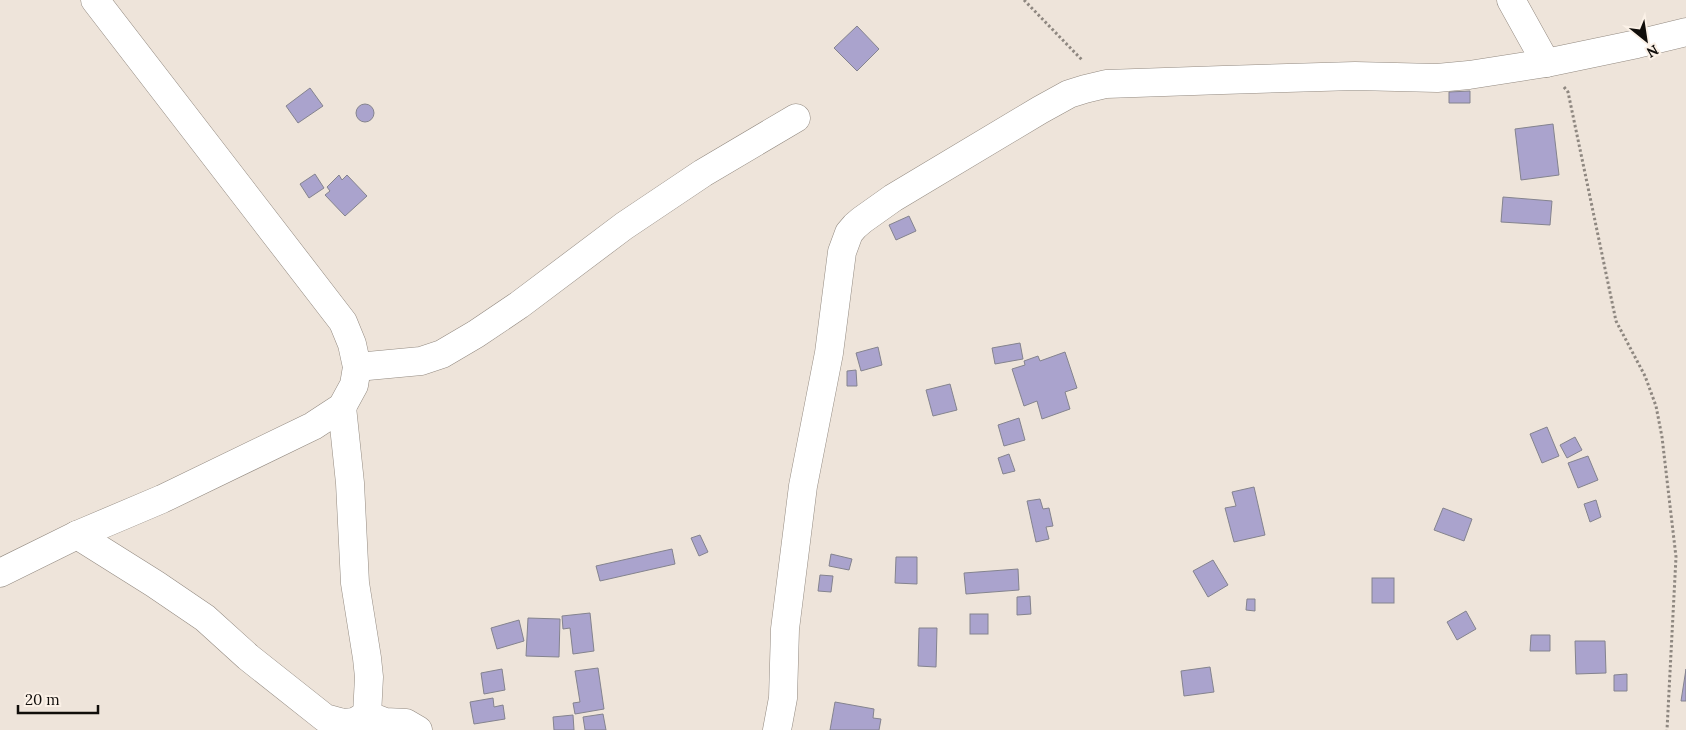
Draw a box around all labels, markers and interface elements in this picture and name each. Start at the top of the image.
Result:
north arrow [1621,15,1671,65]
text: N [1643,41,1662,62]
scale bar [18,682,98,714]
text: 20 m [25,690,60,709]

